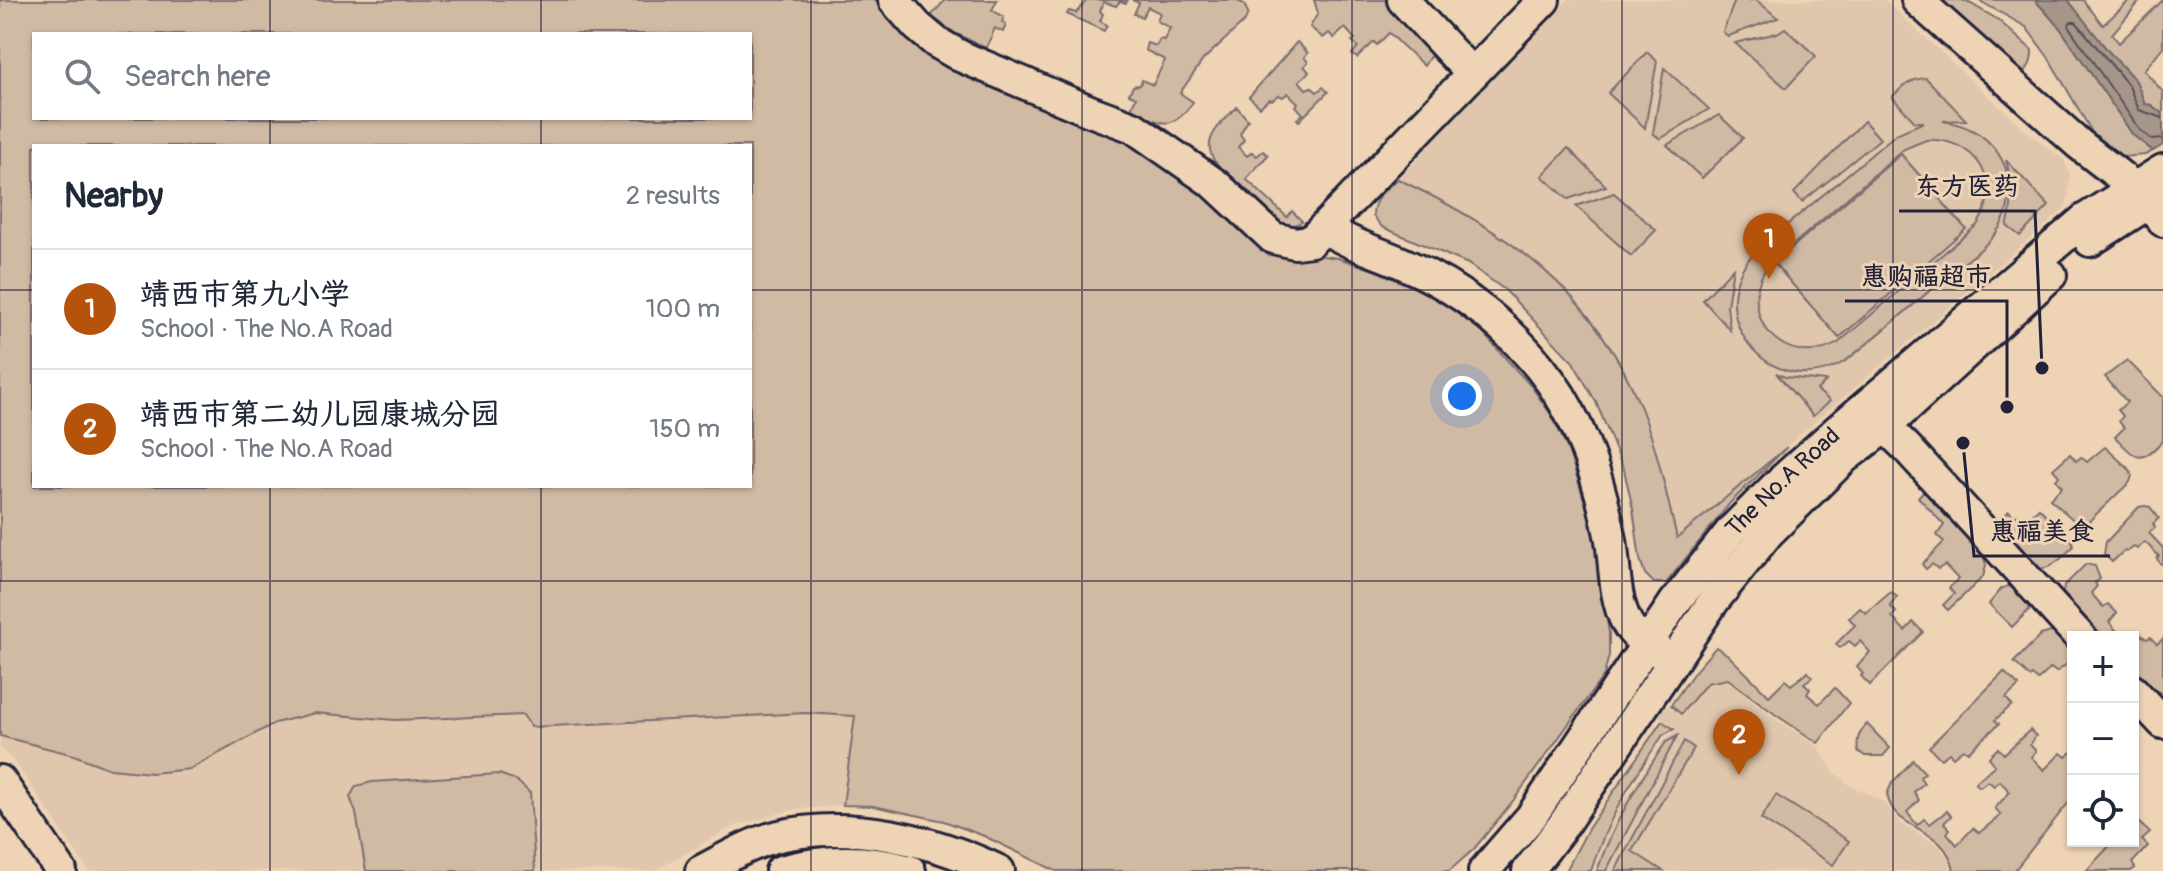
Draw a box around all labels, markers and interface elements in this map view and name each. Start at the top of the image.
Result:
search box [32,32,752,120]
icon: search [60,54,104,98]
text: Search here [124,58,271,95]
callout: 东方医药 [1899,161,2035,211]
text: 东方医药 [1915,171,2019,203]
text: Nearby [64,175,163,218]
text: 2 results [626,180,720,212]
pin: 1 [1743,213,1795,279]
callout: 惠购福超市 [1845,251,2007,301]
text: 惠购福超市 [1861,261,1991,293]
text: 靖西市第九小学 [140,276,350,313]
text: 1 [85,293,95,325]
text: 100 m [646,293,720,325]
text: School · The No.A Road [140,313,393,345]
your location [1442,376,1482,416]
text: 靖西市第二幼儿园康城分园 [140,396,500,433]
text: 2 [83,413,97,445]
text: 150 m [649,413,720,445]
street label: The No.A Road [1719,421,1846,543]
text: School · The No.A Road [140,433,393,465]
callout: 惠福美食 [1974,506,2110,556]
text: 惠福美食 [1990,516,2094,548]
map controls [2067,631,2139,847]
button: + [2067,631,2139,703]
button: − [2067,703,2139,775]
pin: 2 [1713,709,1765,775]
button: locate [2067,775,2139,847]

